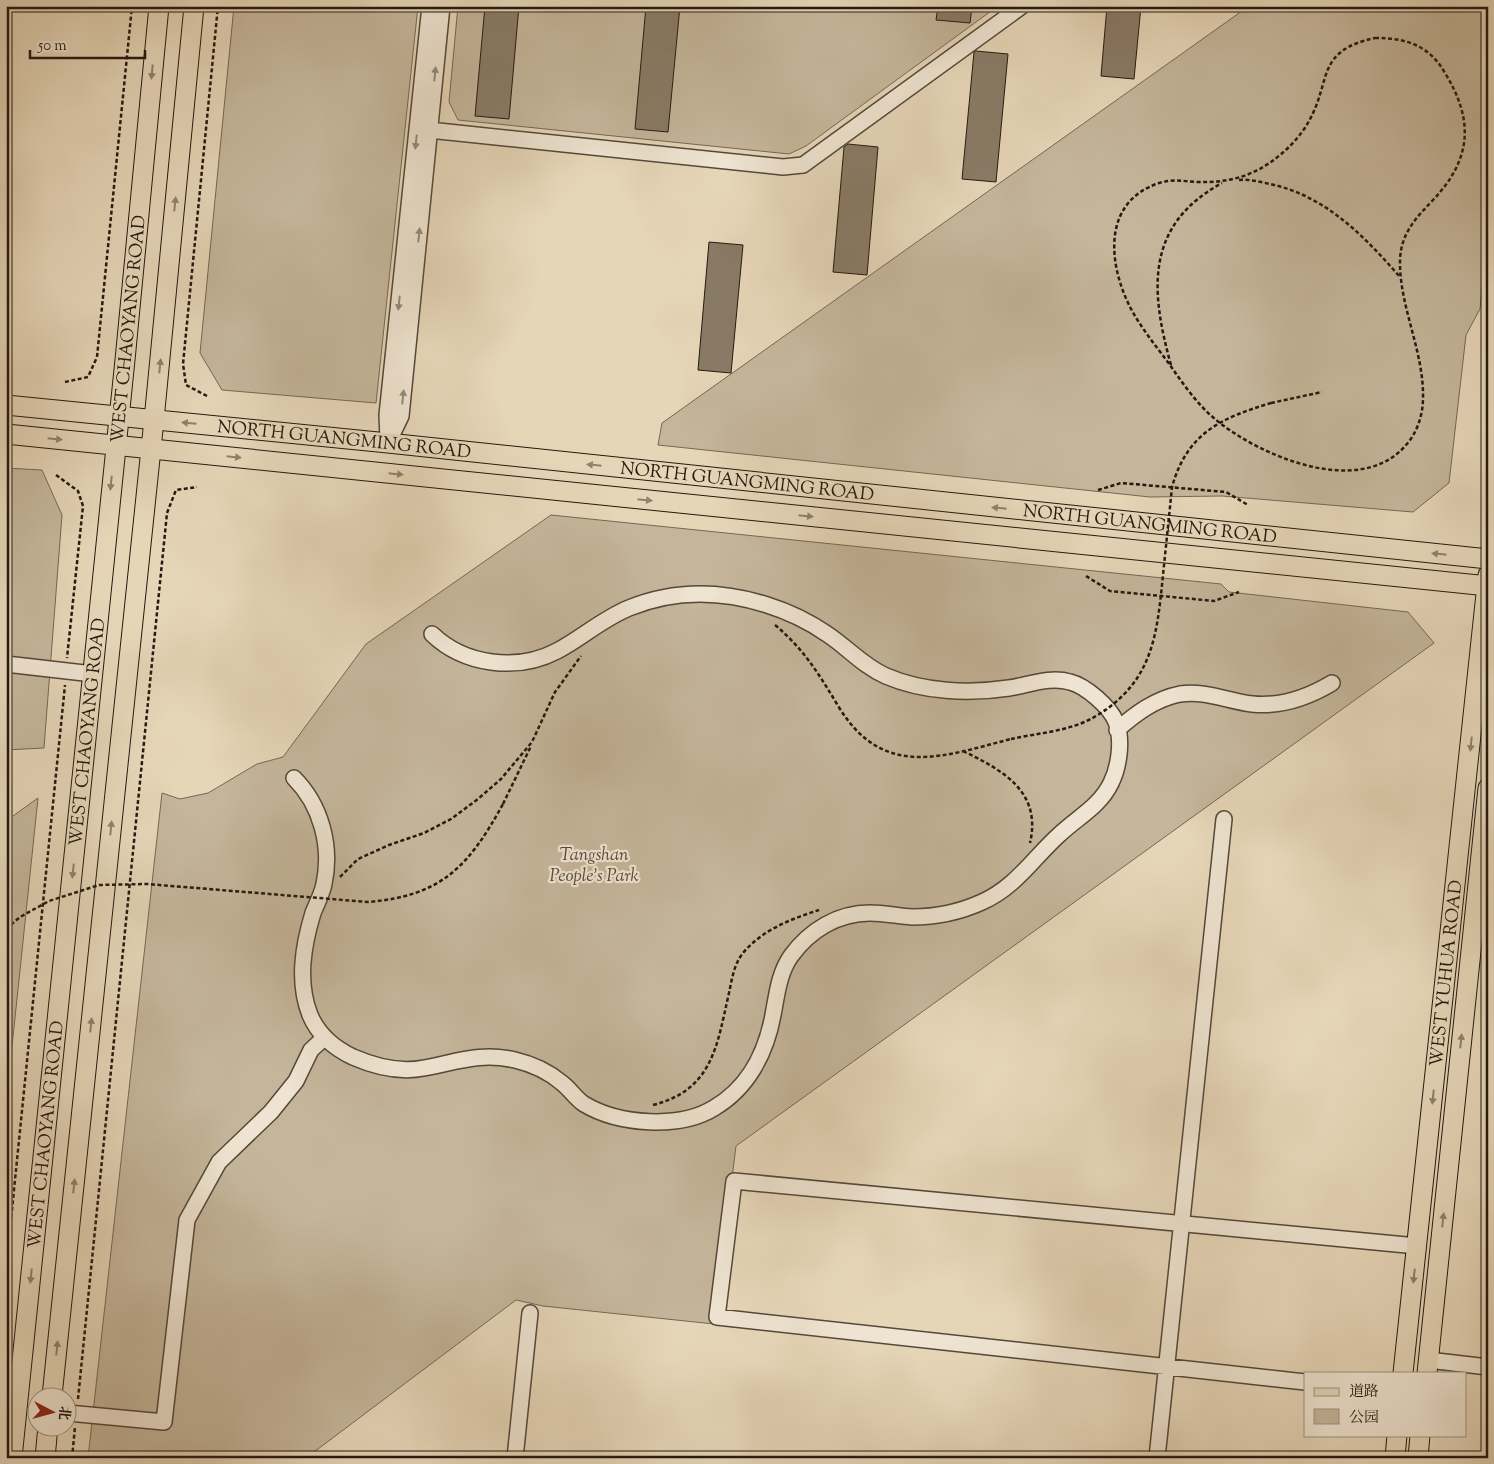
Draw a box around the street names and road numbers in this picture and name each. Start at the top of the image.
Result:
street label: WEST CHAOYANG ROAD [106,214,154,444]
street label: NORTH GUANGMING ROAD [216,415,472,467]
street label: NORTH GUANGMING ROAD [619,457,875,509]
street label: NORTH GUANGMING ROAD [1021,499,1278,552]
street label: WEST CHAOYANG ROAD [64,617,113,847]
street label: WEST YUHUA ROAD [1425,879,1470,1068]
street label: WEST CHAOYANG ROAD [23,1020,72,1250]

